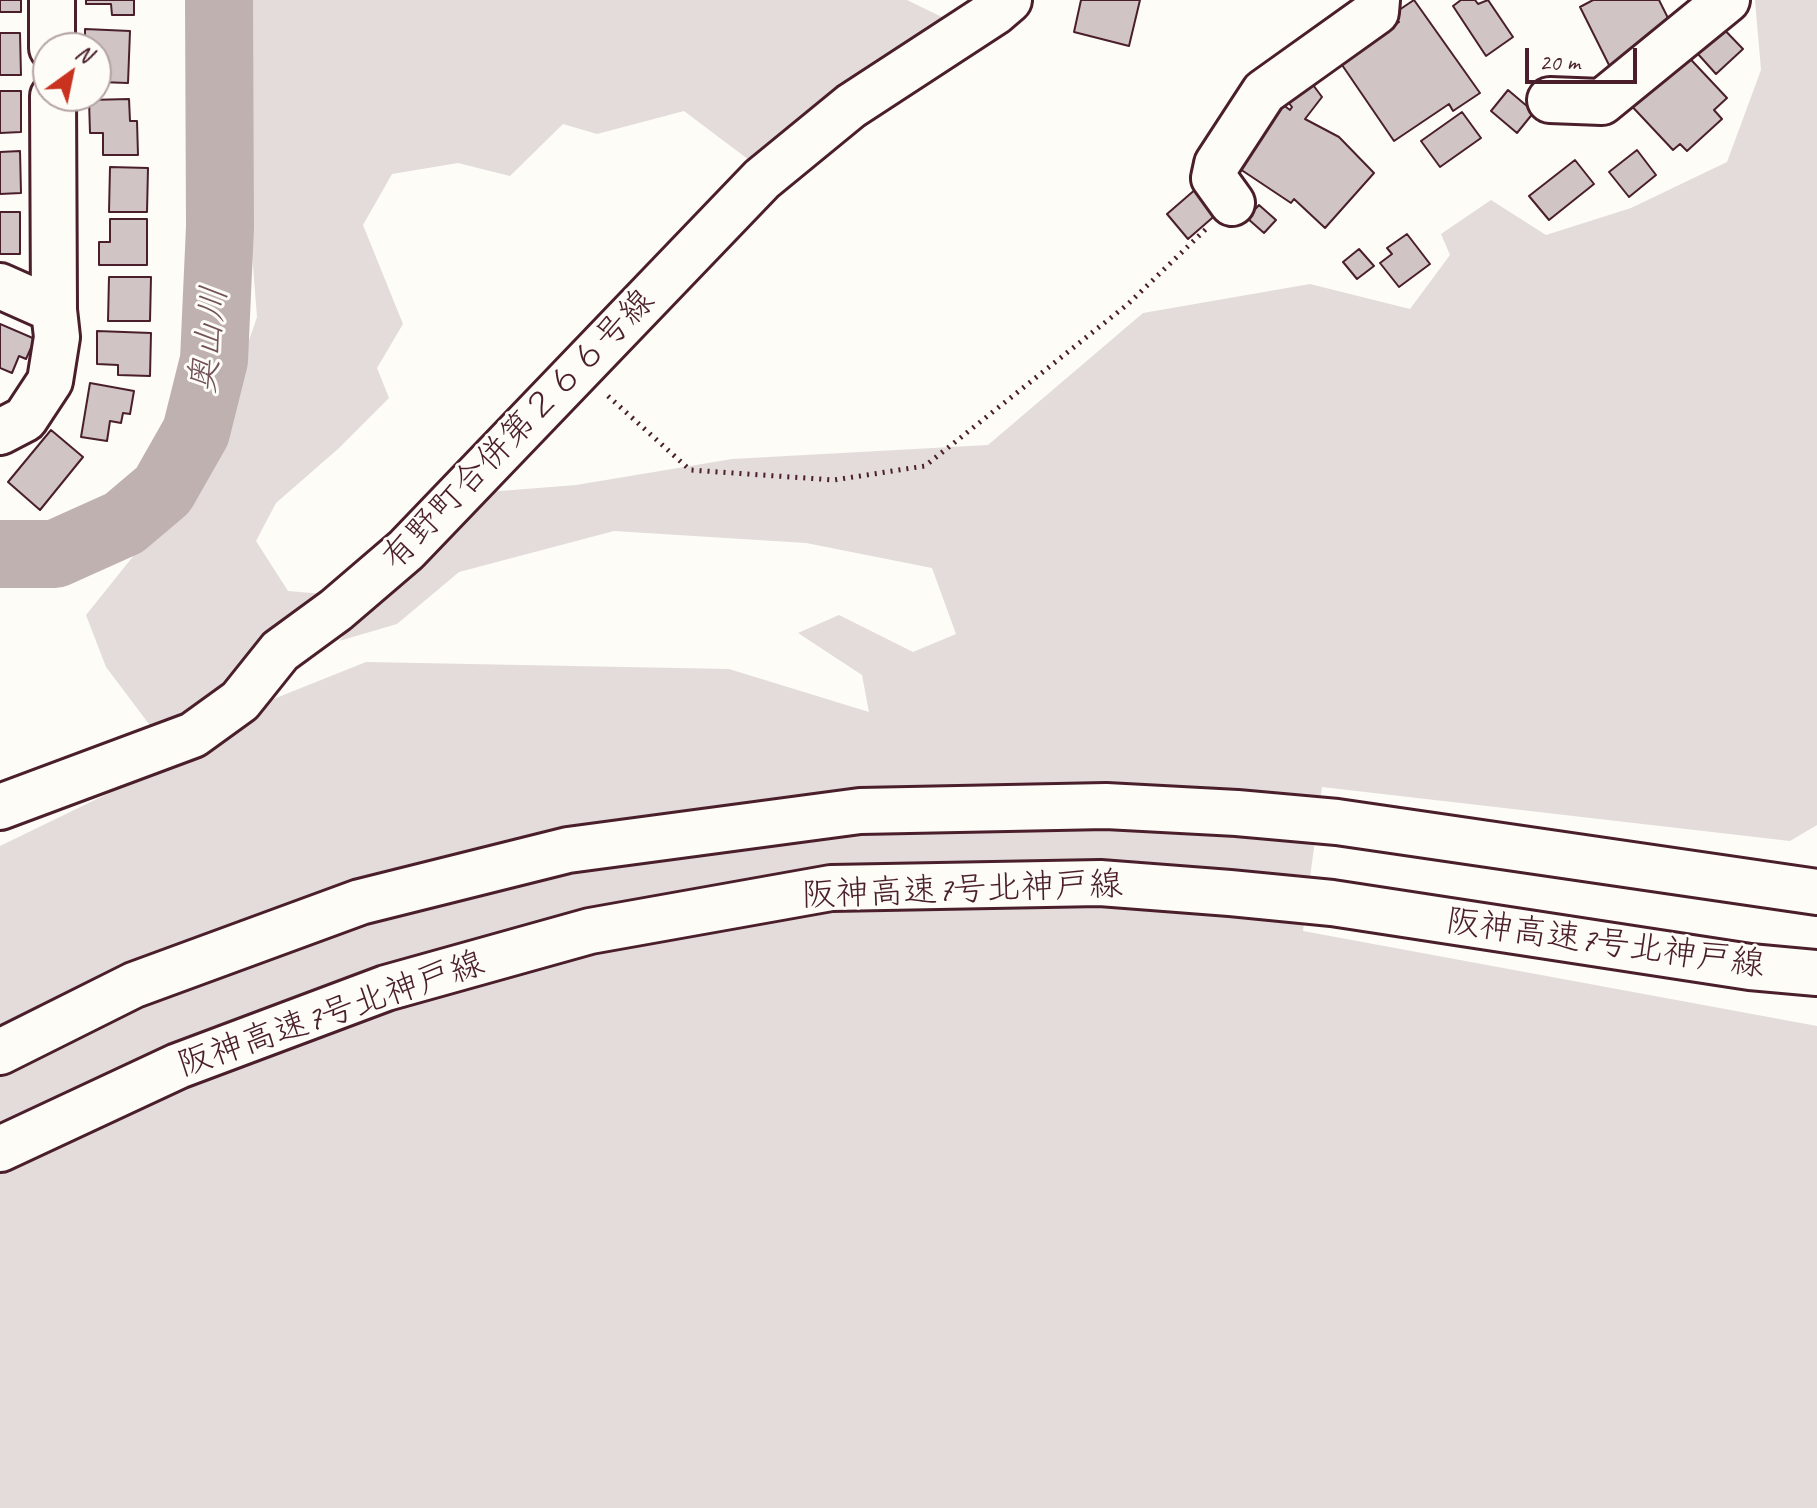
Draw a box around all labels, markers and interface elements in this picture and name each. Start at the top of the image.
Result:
north arrow [32,32,112,112]
scale bar [1529,32,1641,82]
text: N [71,38,97,69]
text: 20 m [1539,47,1580,77]
street label: 有野町合併第２６６号線 [374,281,664,579]
water label: 奥山川 [182,284,238,396]
street label: 阪神高速7号北神戸線 [801,865,1123,917]
street label: 阪神高速7号北神戸線 [1443,901,1767,987]
street label: 阪神高速7号北神戸線 [172,943,490,1087]

